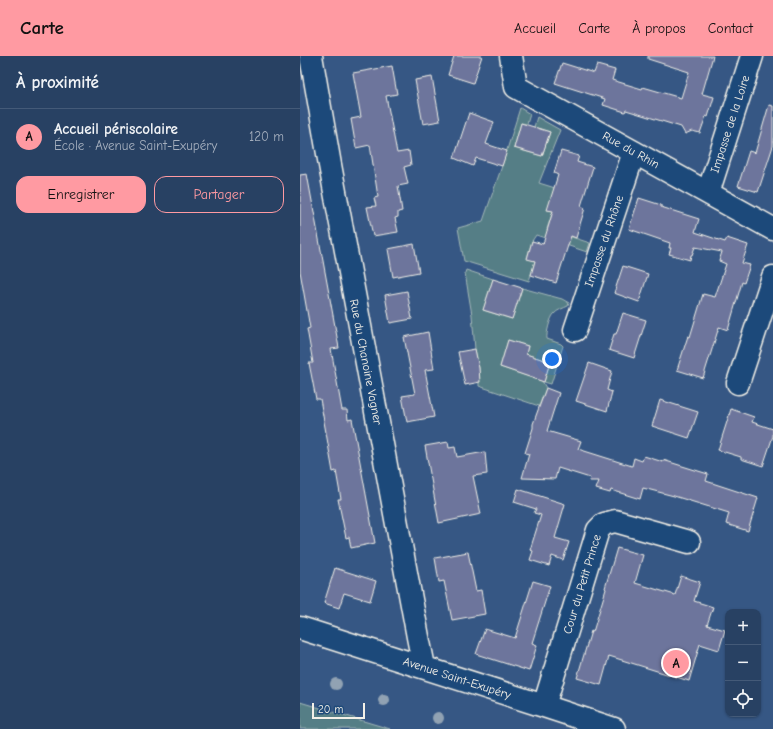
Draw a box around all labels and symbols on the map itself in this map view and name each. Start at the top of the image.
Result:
street label: Impasse de la Loire [708,73,752,175]
street label: Rue du Rhin [600,129,662,171]
street label: Impasse du Rhône [582,193,626,289]
street label: Rue du Chanoine Vagner [347,298,385,426]
your location [542,349,562,369]
street label: Cour du Petit Prince [560,532,604,636]
pin: A [663,648,689,678]
street label: Avenue Saint-Exupéry [401,654,513,702]
scale bar [312,701,365,720]

